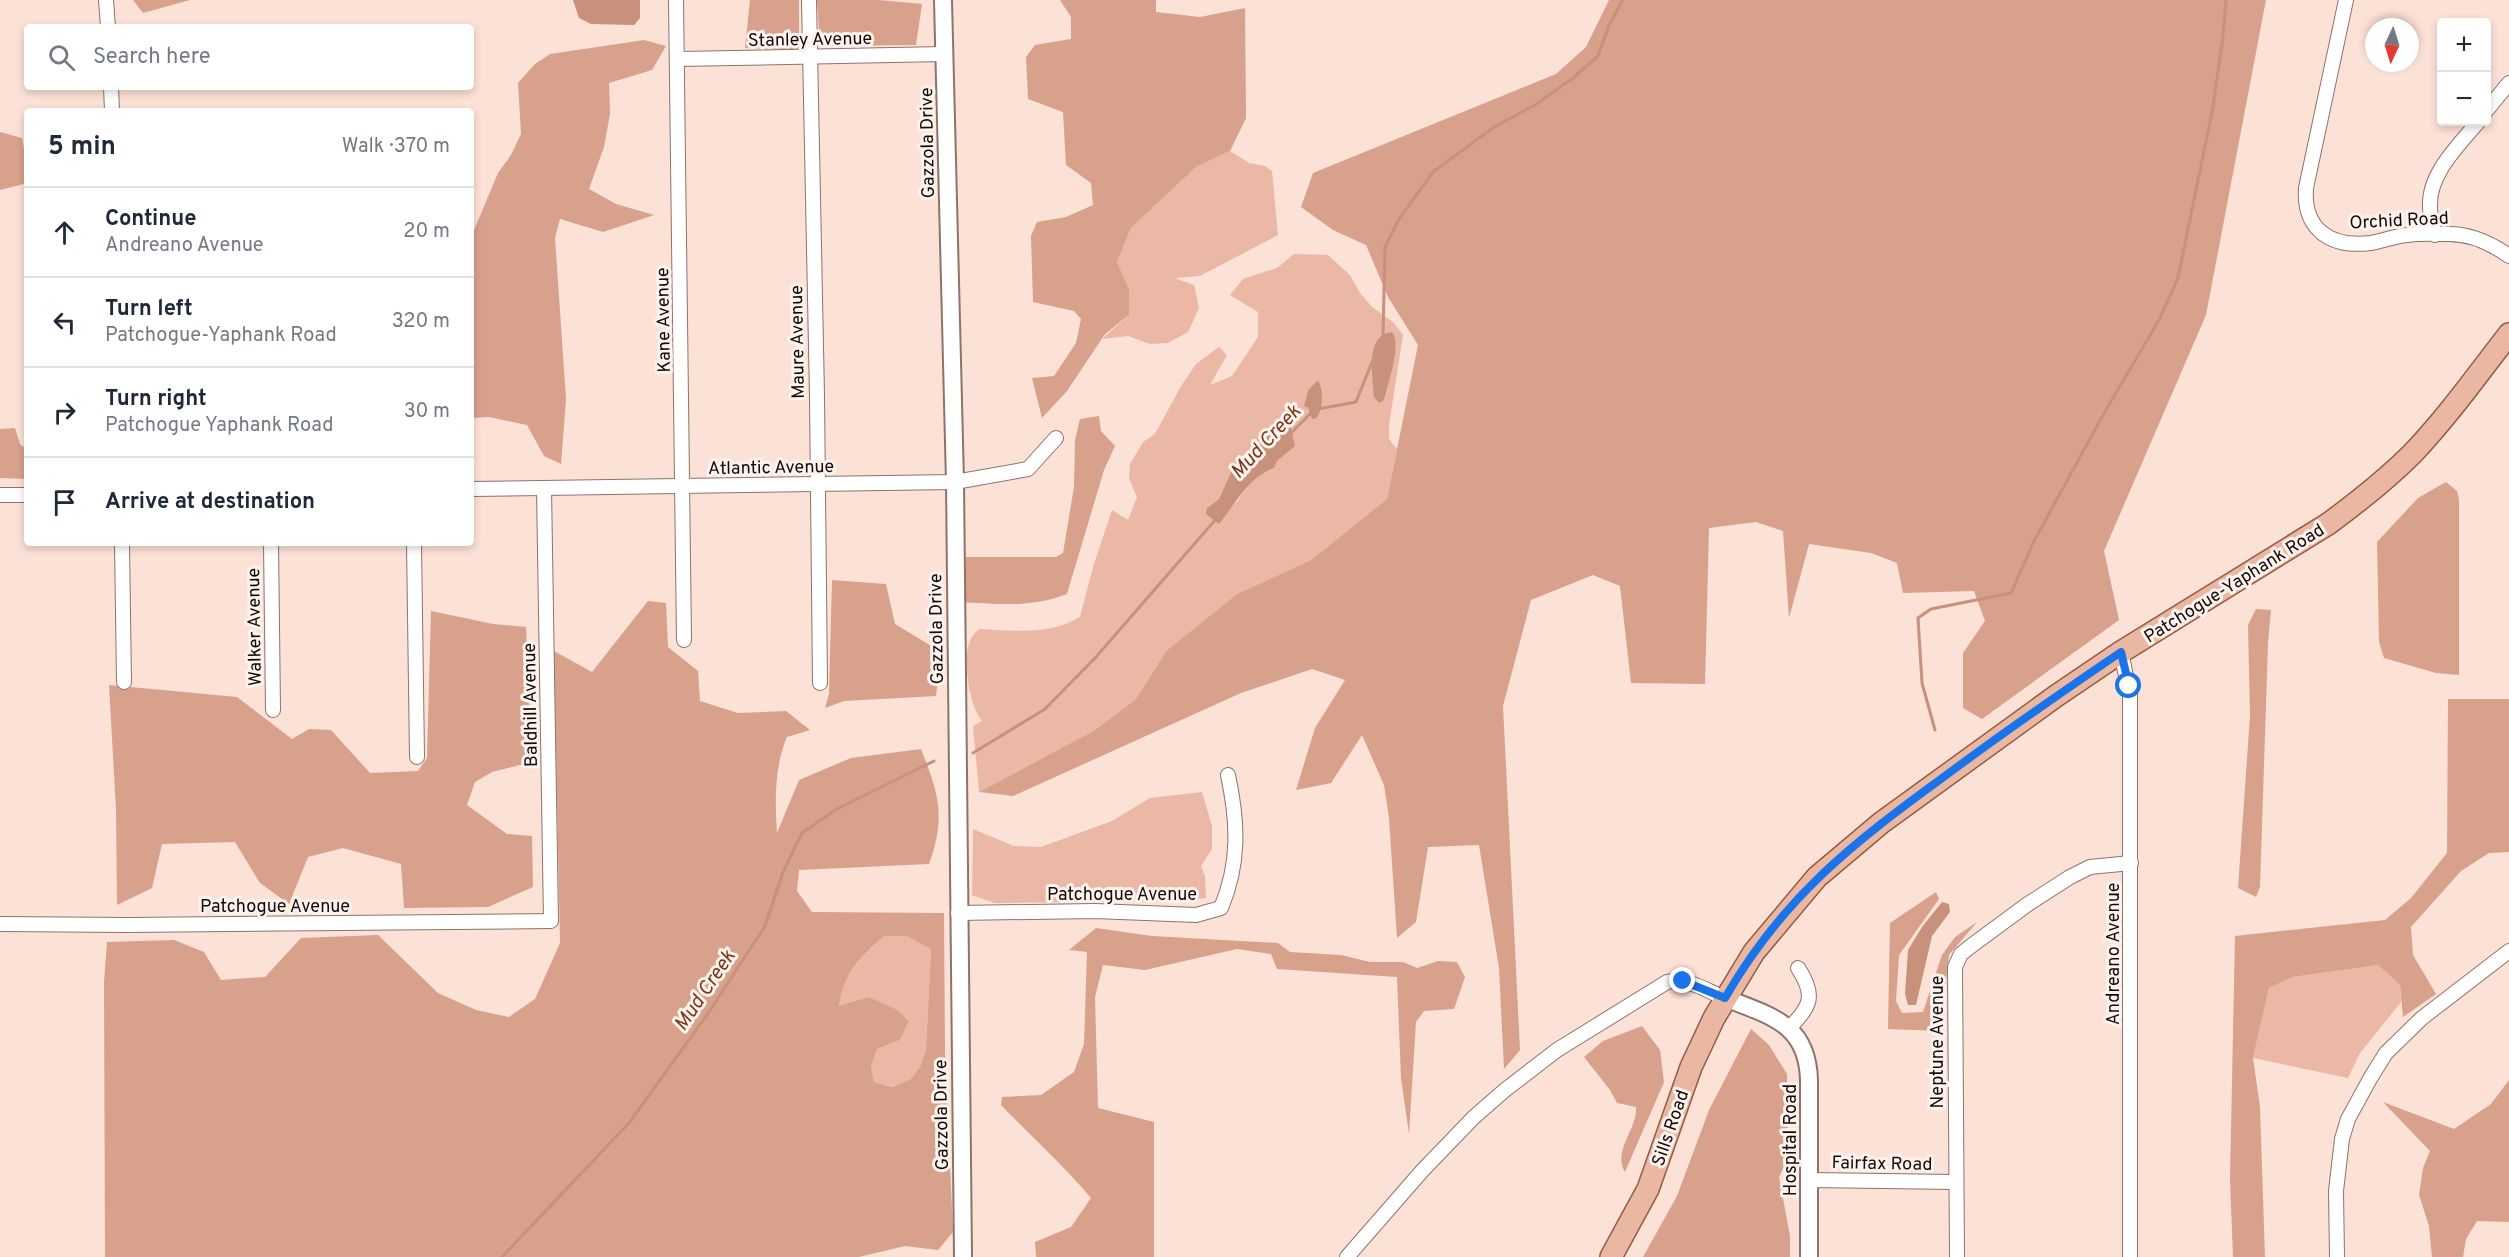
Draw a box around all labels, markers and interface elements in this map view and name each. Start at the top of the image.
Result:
north arrow [2365,18,2419,72]
map controls [2437,18,2491,126]
button: + [2437,18,2491,72]
search box [24,24,474,90]
street label: Stanley Avenue [748,28,872,53]
icon: search [45,41,78,74]
text: Search here [93,44,211,71]
button: − [2437,72,2491,126]
street label: Gazzola Drive [916,87,941,199]
text: 5 min [48,131,116,164]
text: Walk · 370 m [342,134,450,160]
text: Continue [105,206,196,233]
street label: Orchid Road [2349,207,2449,236]
icon: ahead [48,216,81,249]
text: 20 m [403,219,450,245]
text: Andreano Avenue [105,233,264,259]
street label: Kane Avenue [652,267,677,373]
street label: Maure Avenue [786,285,811,399]
text: Turn left [105,296,193,323]
icon: left [48,306,81,339]
text: 320 m [392,309,450,335]
text: Patchogue-Yaphank Road [105,323,337,349]
text: Turn right [105,386,207,413]
icon: right [48,396,81,429]
text: 30 m [404,399,450,425]
water label: Mud Creek [1226,399,1308,485]
text: Patchogue Yaphank Road [105,413,333,439]
street label: Atlantic Avenue [708,456,834,481]
icon: arrive [48,486,81,519]
text: Arrive at destination [105,489,315,516]
street label: Patchogue-Yaphank Road [2140,519,2329,649]
street label: Walker Avenue [243,568,268,686]
street label: Gazzola Drive [925,573,950,685]
street label: Baldhill Avenue [519,643,544,767]
route start [2115,672,2141,698]
street label: Andreano Avenue [2103,883,2126,1025]
street label: Patchogue Avenue [1047,884,1197,907]
street label: Patchogue Avenue [200,896,350,919]
water label: Mud Creek [669,945,743,1037]
route end [1669,967,1695,993]
street label: Neptune Avenue [1927,975,1950,1109]
street label: Gazzola Drive [930,1059,955,1171]
street label: Hospital Road [1780,1084,1803,1196]
street label: Sills Road [1648,1087,1695,1170]
street label: Fairfax Road [1831,1152,1933,1177]

